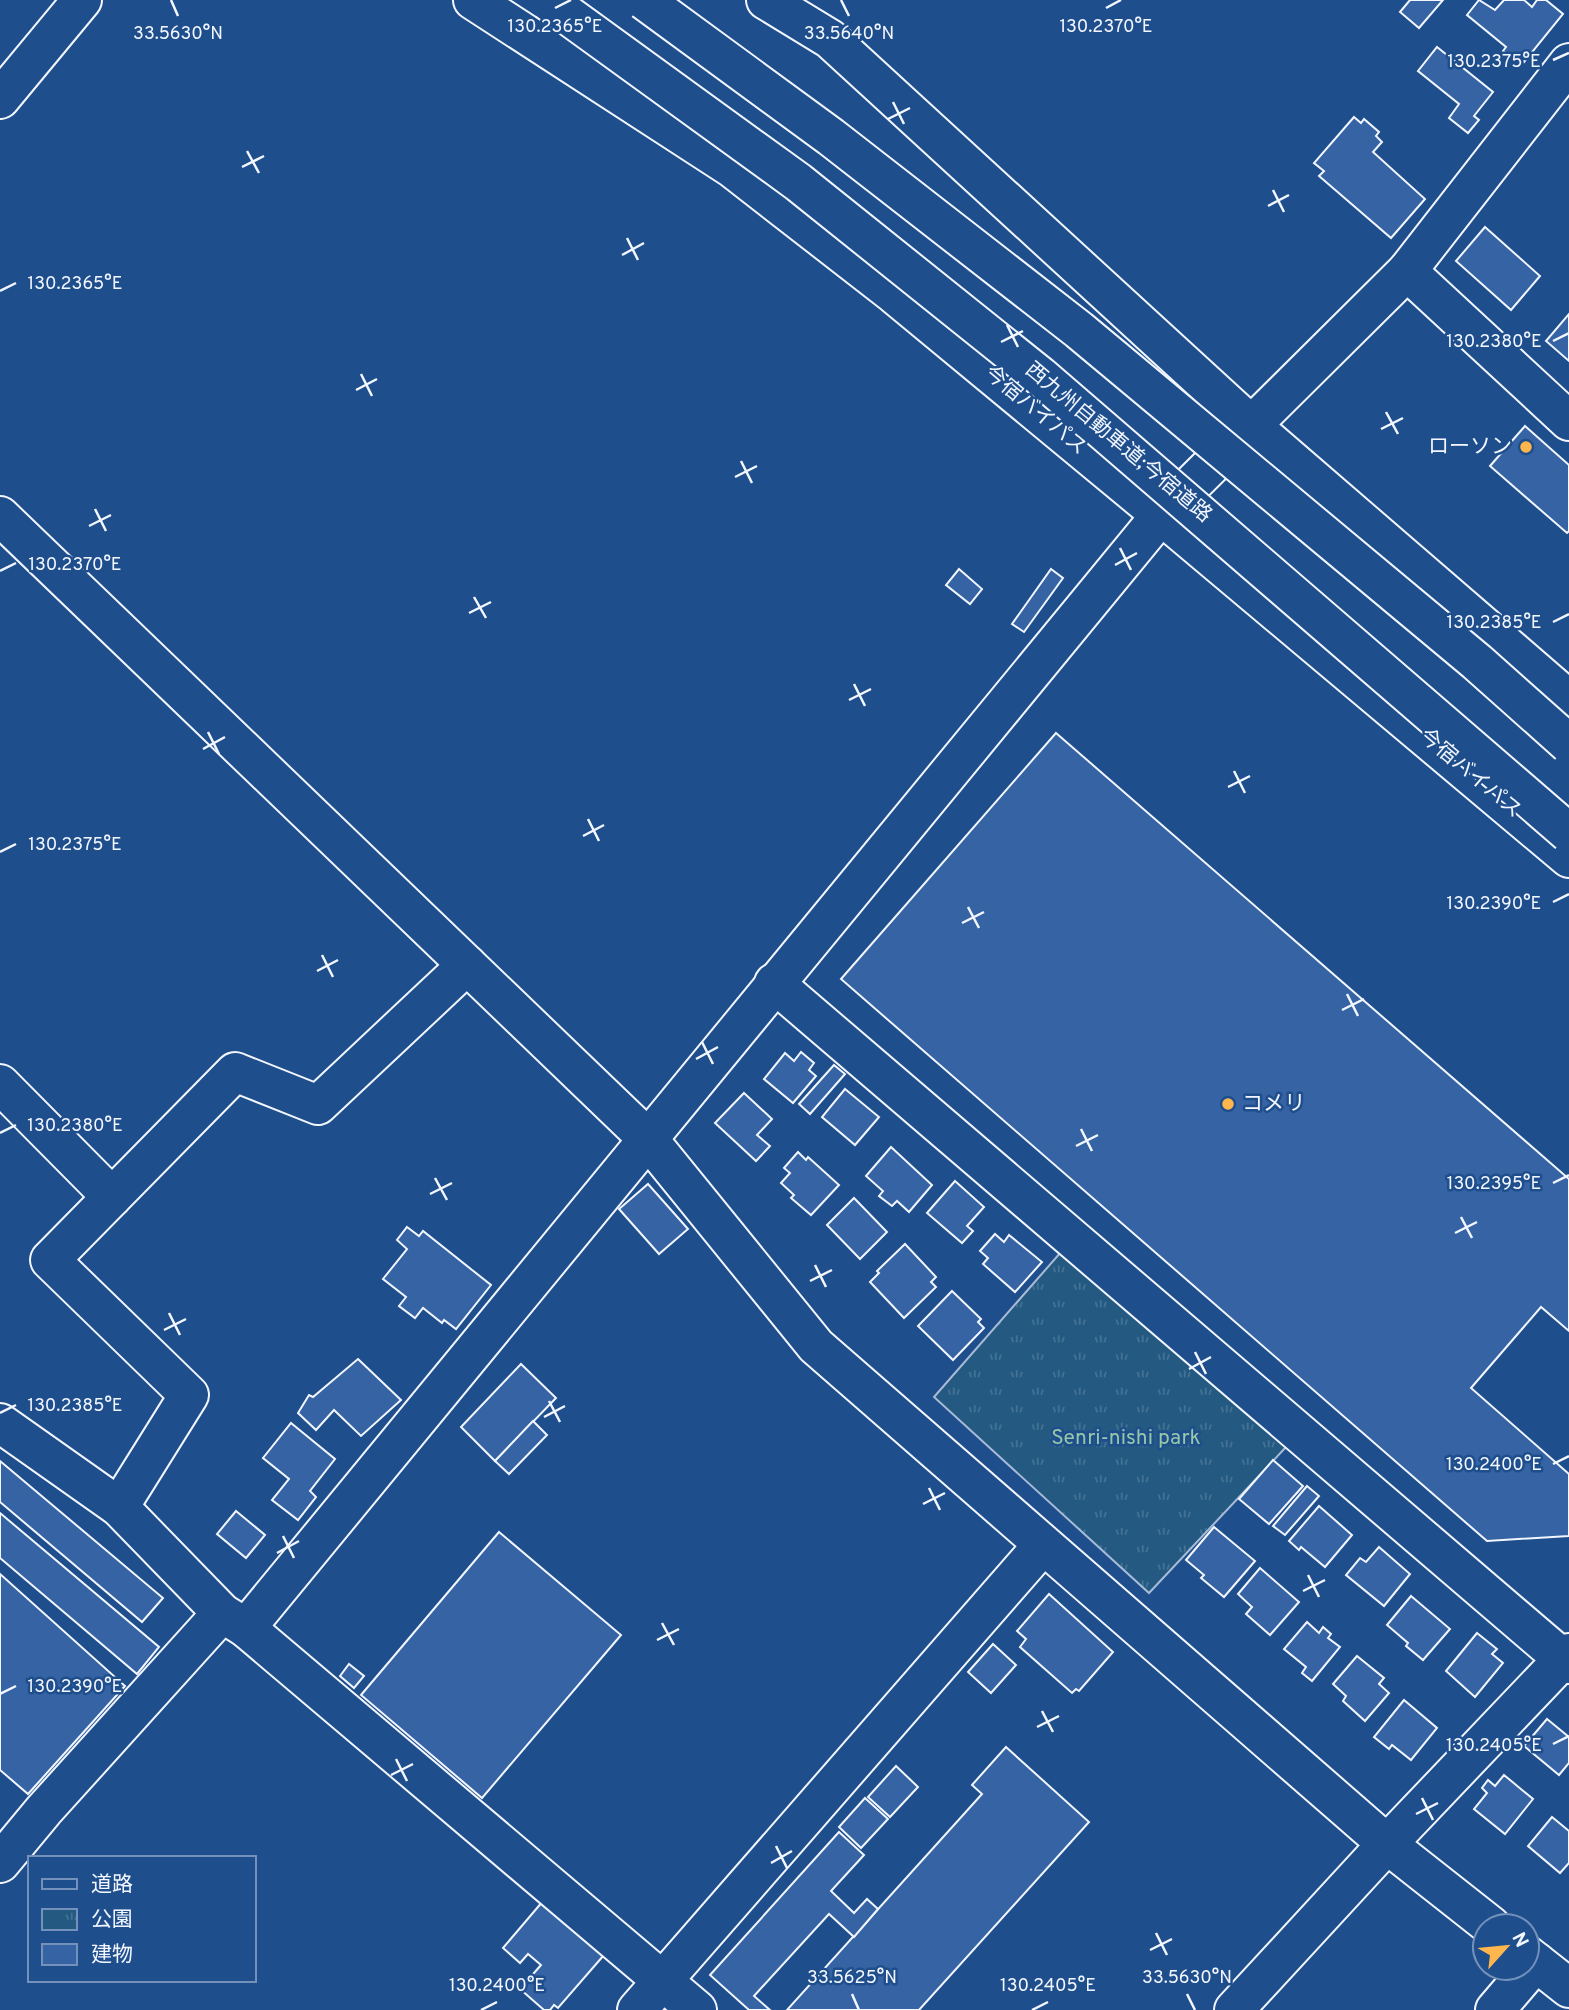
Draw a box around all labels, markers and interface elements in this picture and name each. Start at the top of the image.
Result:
text: 130.2365°E [508,16,602,39]
text: 130.2370°E [1059,16,1153,39]
text: 33.5630°N [133,23,223,46]
text: 33.5640°N [804,23,894,46]
text: 130.2375°E [1447,51,1541,74]
text: 130.2365°E [28,273,122,296]
text: 130.2380°E [1446,331,1542,354]
street label: 西九州自動車道;今宿道路 [1019,357,1217,529]
street label: 今宿バイパス [978,360,1092,462]
place label: ローソン [1428,434,1512,461]
marker: ローソン [1518,439,1534,455]
text: 130.2370°E [28,554,122,577]
text: 130.2385°E [1446,612,1542,635]
street label: 今宿バイパス [1413,723,1527,825]
text: 130.2375°E [28,834,122,857]
text: 130.2390°E [1447,893,1541,916]
place label: コメリ [1242,1091,1305,1118]
marker: コメリ [1220,1096,1236,1112]
text: 130.2380°E [27,1115,123,1138]
text: 130.2395°E [1447,1173,1541,1196]
text: 130.2385°E [27,1395,123,1418]
park label: Senri-nishi park [1051,1425,1201,1452]
text: 130.2400°E [1446,1454,1542,1477]
text: 130.2390°E [28,1676,122,1699]
text: 130.2405°E [1446,1735,1542,1758]
legend [28,1856,256,1982]
text: 道路 [91,1872,133,1899]
text: 公園 [91,1907,133,1934]
north arrow [1471,1912,1541,1982]
text: N [1506,1929,1533,1952]
text: 建物 [91,1942,133,1969]
text: 33.5625°N [807,1967,897,1990]
text: 33.5630°N [1142,1967,1232,1990]
text: 130.2400°E [449,1975,545,1998]
text: 130.2405°E [1000,1975,1096,1998]

